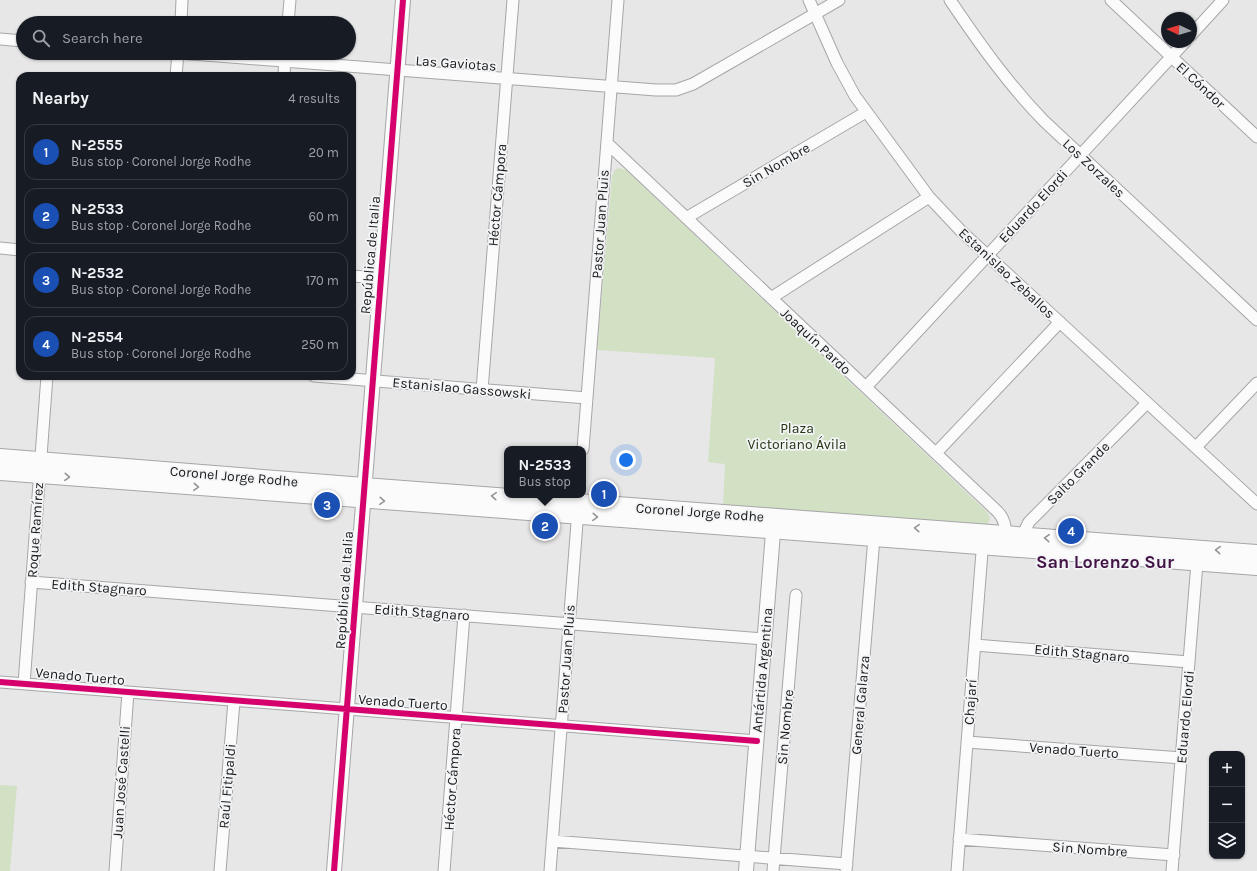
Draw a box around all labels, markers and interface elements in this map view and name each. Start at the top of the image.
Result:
north arrow [1161,12,1197,48]
search box [16,16,356,60]
icon: search [30,27,52,49]
text: Search here [62,29,143,47]
street label: Las Gaviotas [415,52,497,75]
street label: El Cóndor [1173,58,1229,113]
text: Nearby [32,88,89,108]
text: 4 results [288,91,340,106]
street label: Los Zorzales [1059,135,1128,201]
text: N-2555 [71,136,123,154]
street label: Sin Nombre [739,139,813,192]
street label: Héctor Cámpora [485,143,510,247]
text: 1 [44,145,48,160]
text: 20 m [309,145,339,160]
text: Bus stop · Coronel Jorge Rodhe [71,154,251,169]
street label: Eduardo Elordi [995,166,1072,246]
street label: Pastor Juan Pluis [588,169,613,279]
street label: República de Italia [357,195,384,315]
text: N-2533 [71,200,124,218]
text: 2 [42,209,50,224]
text: 60 m [309,209,339,224]
text: Bus stop · Coronel Jorge Rodhe [71,218,251,233]
street label: Estanislao Zeballos [955,224,1058,322]
text: N-2532 [71,264,124,282]
text: 3 [42,273,50,288]
text: 170 m [306,273,339,288]
text: Bus stop · Coronel Jorge Rodhe [71,282,251,297]
street label: Joaquín Pardo [777,304,854,378]
text: N-2554 [71,328,123,346]
text: 4 [42,337,50,352]
text: 250 m [301,337,339,352]
text: Bus stop · Coronel Jorge Rodhe [71,346,251,361]
street label: Estanislao Gassowski [392,374,532,403]
park label: Plaza Victoriano Ávila [747,420,847,453]
street label: Salto Grande [1043,438,1113,508]
popup [504,446,586,498]
your location [616,450,636,470]
text: N-2533 [519,456,571,474]
street label: Coronel Jorge Rodhe [169,462,299,491]
one-way arrow [64,473,70,482]
text: Bus stop [519,474,571,489]
pin: 1 [591,479,617,509]
street label: Roque Ramírez [24,482,47,578]
one-way arrow [193,482,199,491]
pin: 3 [314,490,340,520]
one-way arrow [491,492,497,501]
one-way arrow [379,496,385,505]
street label: Coronel Jorge Rodhe [635,500,765,525]
pin: 2 [532,511,558,541]
one-way arrow [592,512,598,521]
pin: 4 [1058,516,1084,546]
one-way arrow [914,523,920,532]
street label: República de Italia [332,530,357,650]
one-way arrow [1044,533,1050,542]
one-way arrow [1215,546,1221,555]
district label: San Lorenzo Sur [1036,551,1174,573]
street label: Edith Stagnaro [51,576,147,599]
street label: Edith Stagnaro [374,601,470,624]
street label: Pastor Juan Pluis [554,604,579,714]
street label: Antártida Argentina [749,607,776,733]
street label: Edith Stagnaro [1034,641,1130,666]
street label: General Galarza [848,655,873,755]
street label: Venado Tuerto [35,664,125,689]
street label: Eduardo Elordi [1173,670,1198,764]
street label: Chajarí [960,678,981,726]
street label: Sin Nombre [774,689,797,765]
street label: Venado Tuerto [358,691,448,714]
street label: Juan José Castelli [109,725,134,839]
street label: Héctor Cámpora [440,727,465,831]
street label: Venado Tuerto [1029,739,1119,762]
street label: Raúl Fitipaldi [215,743,240,829]
map controls [1209,751,1245,859]
button: + [1209,751,1245,787]
button: − [1209,787,1245,823]
button: layers [1209,823,1245,859]
street label: Sin Nombre [1052,838,1128,861]

